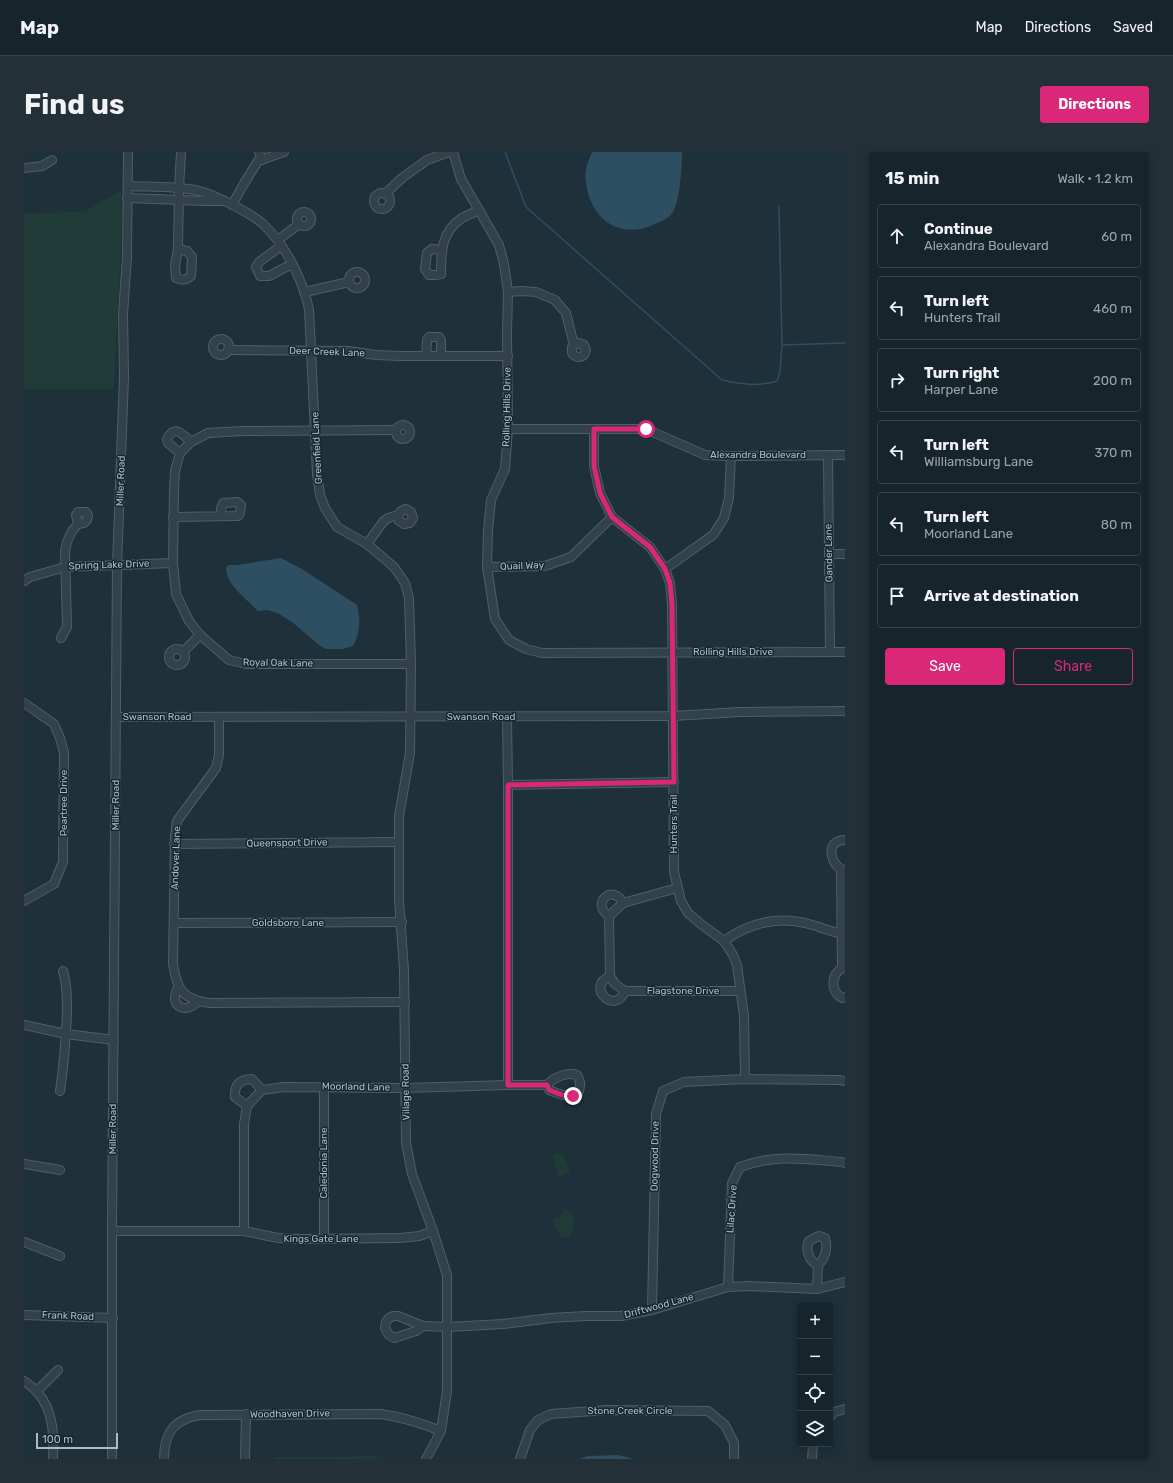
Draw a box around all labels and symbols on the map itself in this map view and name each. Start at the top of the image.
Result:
street label: Deer Creek Lane [289,345,366,359]
street label: Rolling Hills Drive [500,366,514,447]
street label: Greenfield Lane [309,411,325,484]
route start [637,420,655,438]
street label: Alexandra Boulevard [710,449,806,461]
street label: Miller Road [114,455,128,506]
street label: Gander Lane [822,523,836,582]
street label: Spring Lake Drive [68,558,150,572]
street label: Quail Way [500,559,545,573]
street label: Rolling Hills Drive [693,646,773,658]
street label: Royal Oak Lane [243,656,314,670]
street label: Swanson Road [123,711,191,723]
street label: Swanson Road [447,711,515,723]
street label: Peartree Drive [58,769,70,836]
street label: Miller Road [110,780,122,830]
street label: Hunters Trail [668,795,680,853]
street label: Andover Lane [169,825,183,890]
street label: Queensport Drive [246,836,328,850]
street label: Goldsboro Lane [252,917,325,929]
street label: Flagstone Drive [647,985,720,997]
street label: Village Road [400,1063,412,1121]
street label: Moorland Lane [322,1080,391,1094]
route end [564,1087,582,1105]
street label: Miller Road [107,1104,119,1154]
street label: Dogwood Drive [648,1120,662,1191]
street label: Caledonia Lane [318,1127,330,1199]
street label: Lilac Drive [724,1184,740,1233]
street label: Kings Gate Lane [283,1233,359,1245]
street label: Driftwood Lane [623,1291,695,1321]
street label: Frank Road [42,1309,94,1323]
street label: Stone Creek Circle [587,1405,673,1417]
street label: Woodhaven Drive [250,1407,331,1421]
scale bar [36,1431,118,1450]

